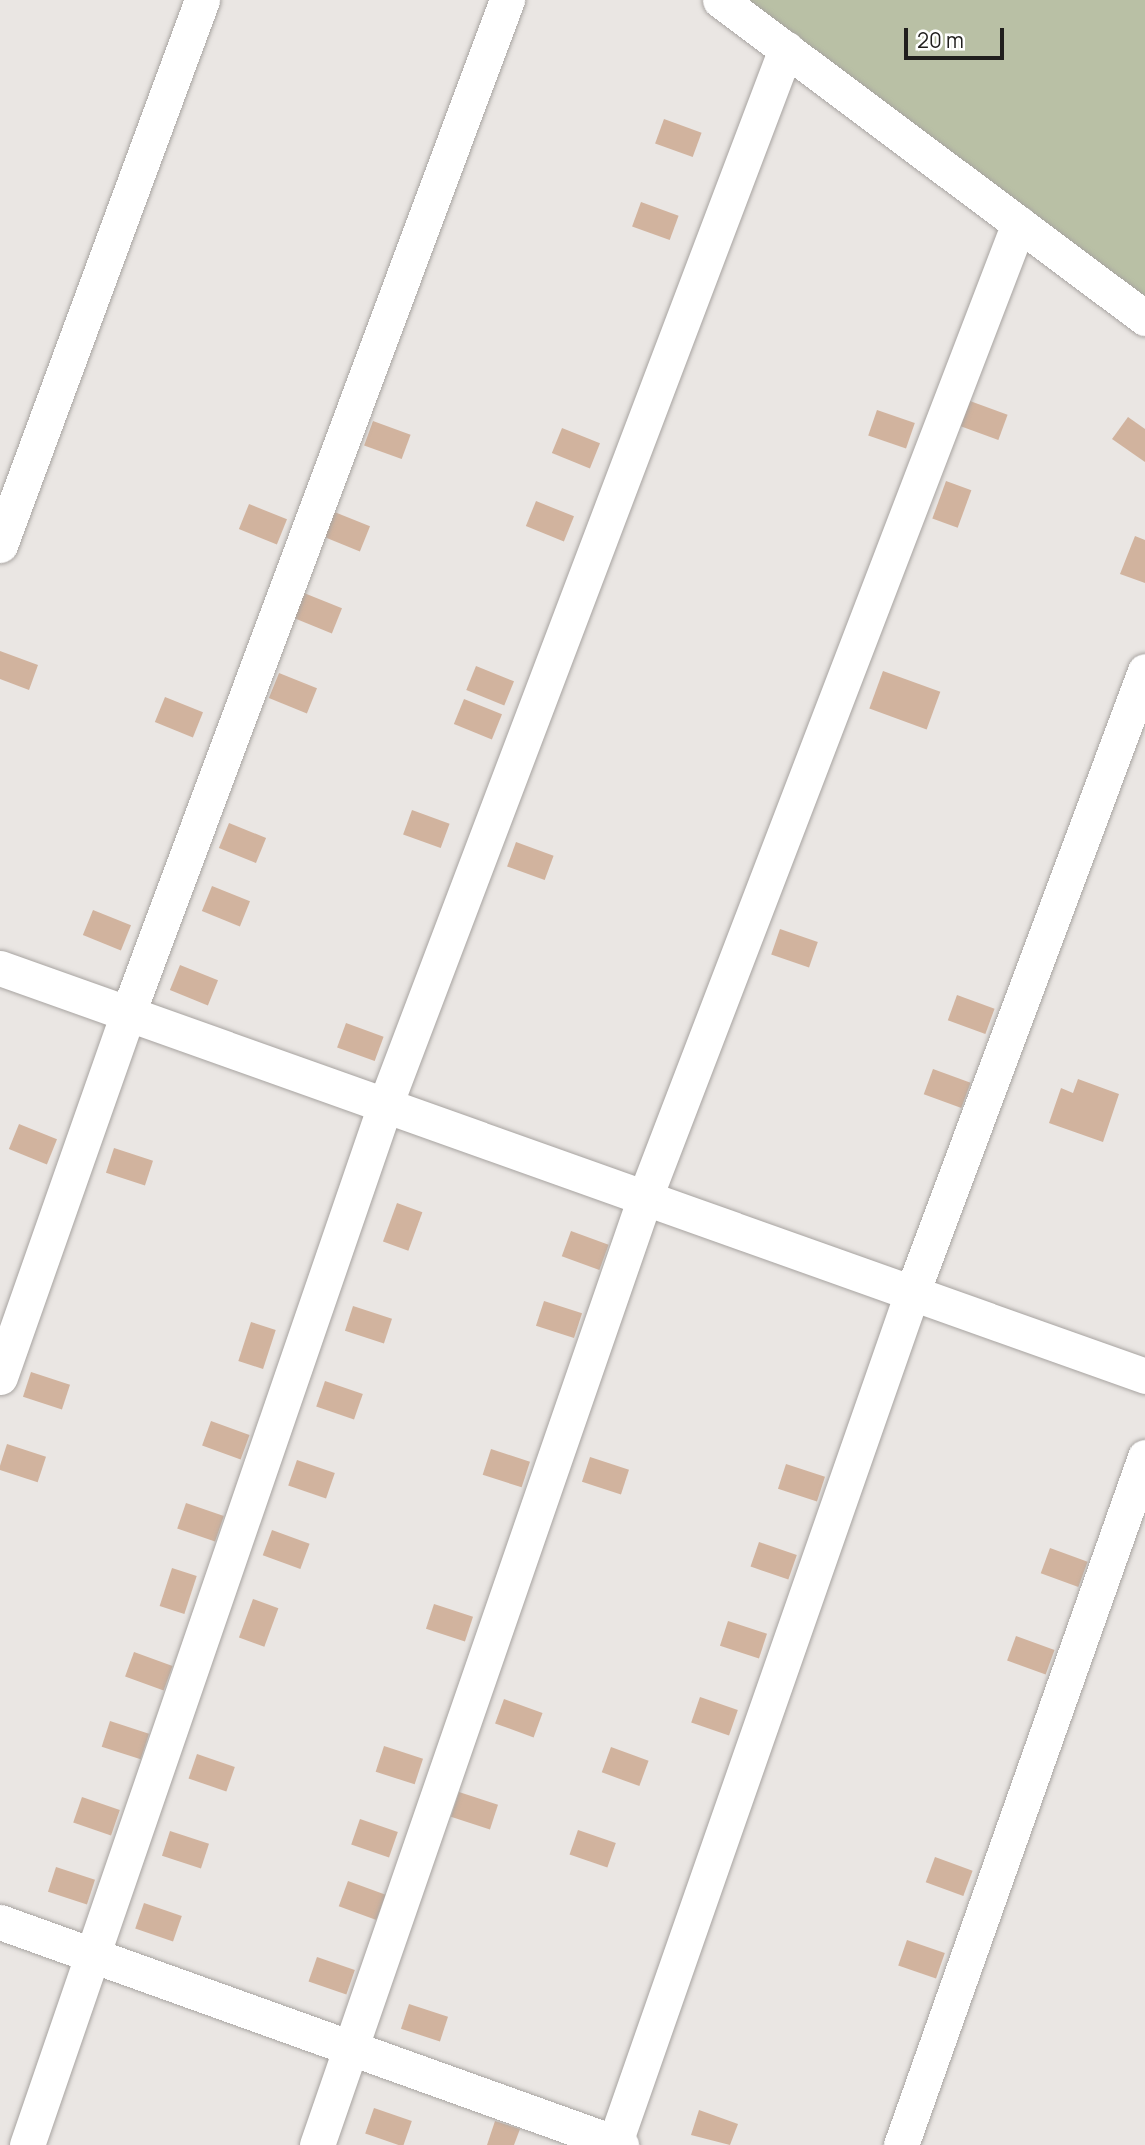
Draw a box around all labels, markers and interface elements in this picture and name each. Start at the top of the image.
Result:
scale bar [907,14,1007,58]
text: 20 m [917,26,964,54]

